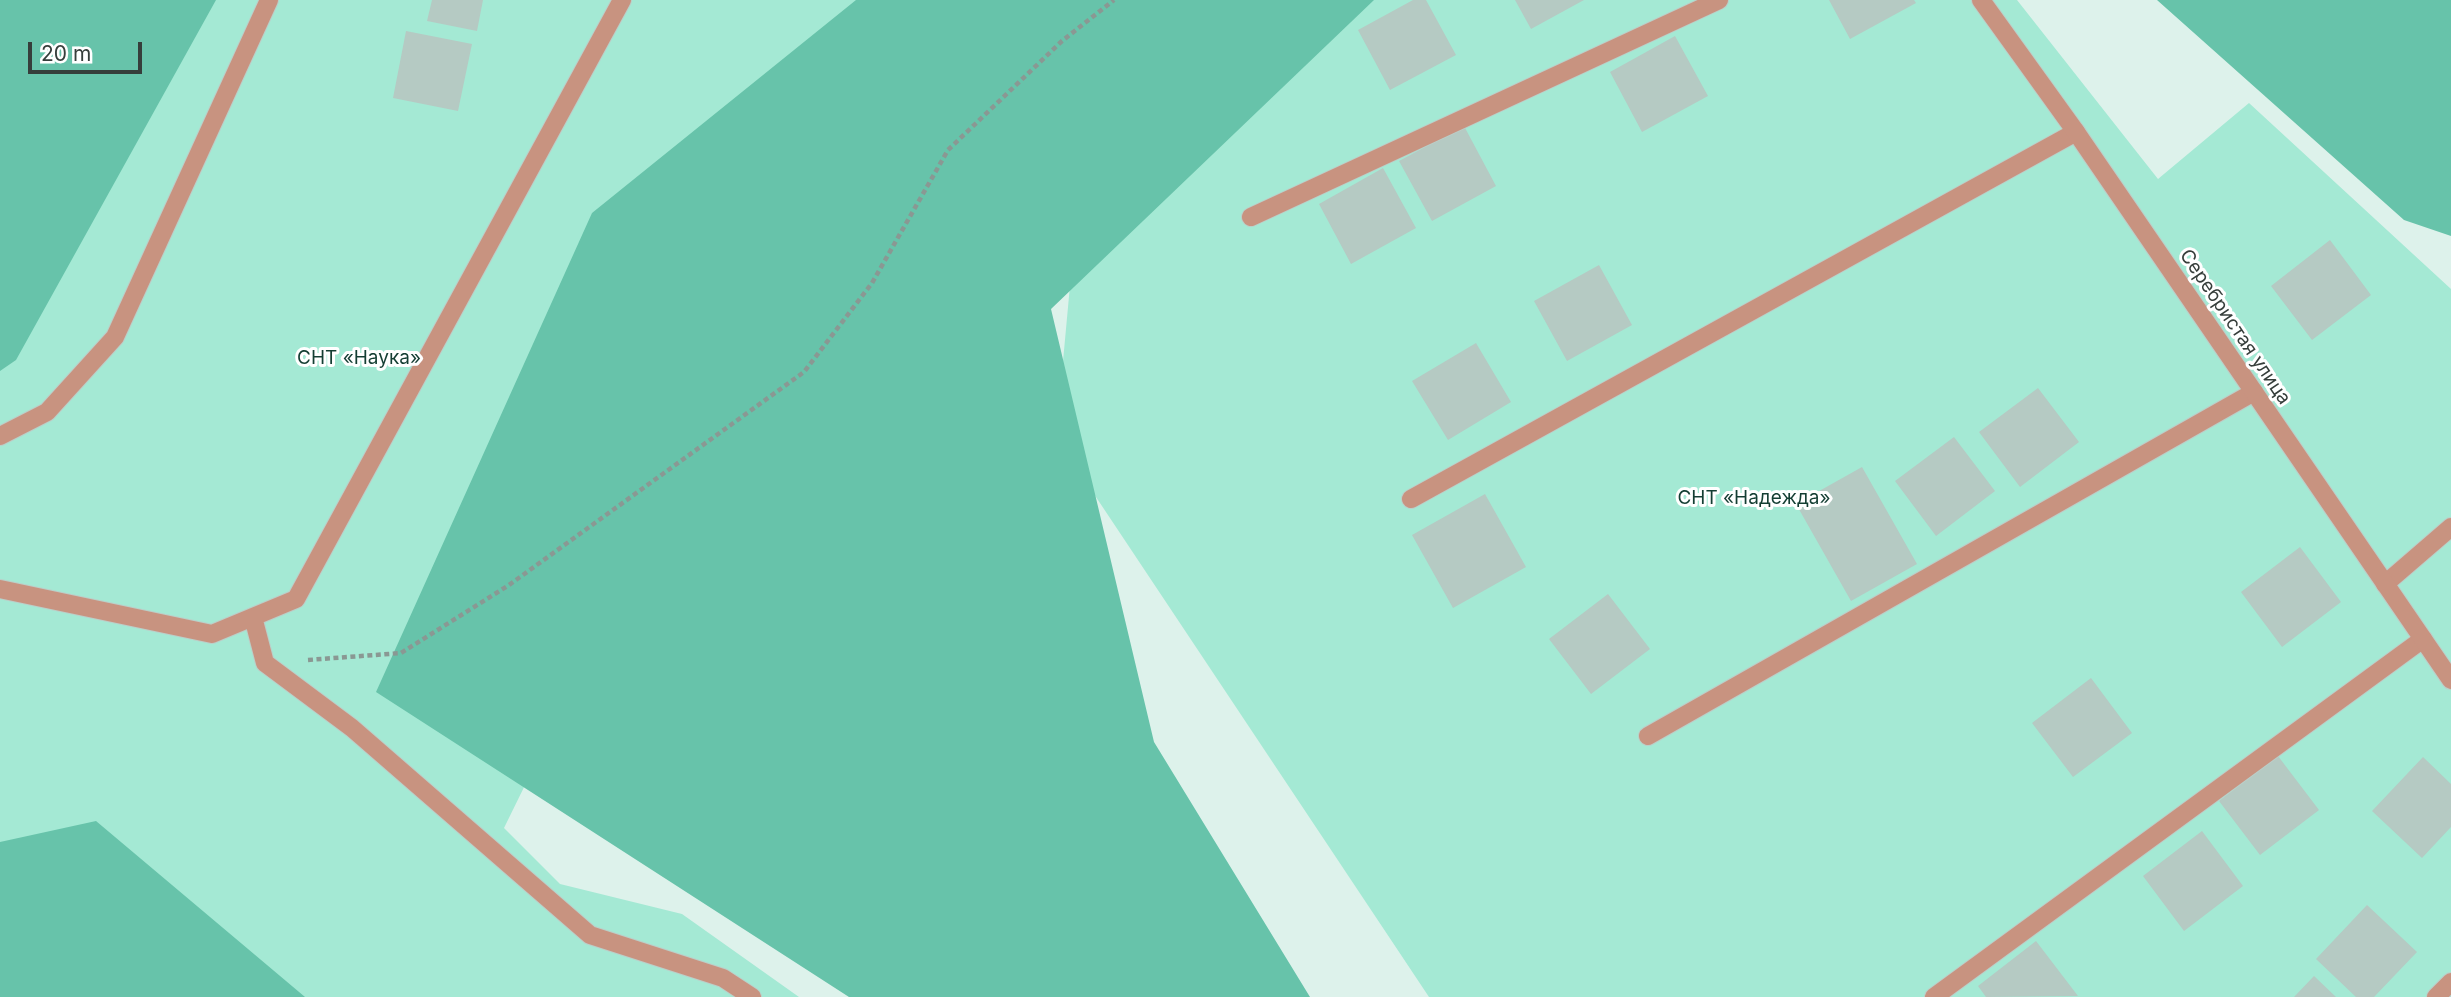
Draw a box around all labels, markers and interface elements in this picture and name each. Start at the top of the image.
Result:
scale bar [32,28,145,72]
text: 20 m [41,41,91,66]
street label: Серебристая улица [2175,245,2295,409]
park label: СНТ «Наука» [297,347,421,369]
park label: СНТ «Надежда» [1677,487,1831,509]

